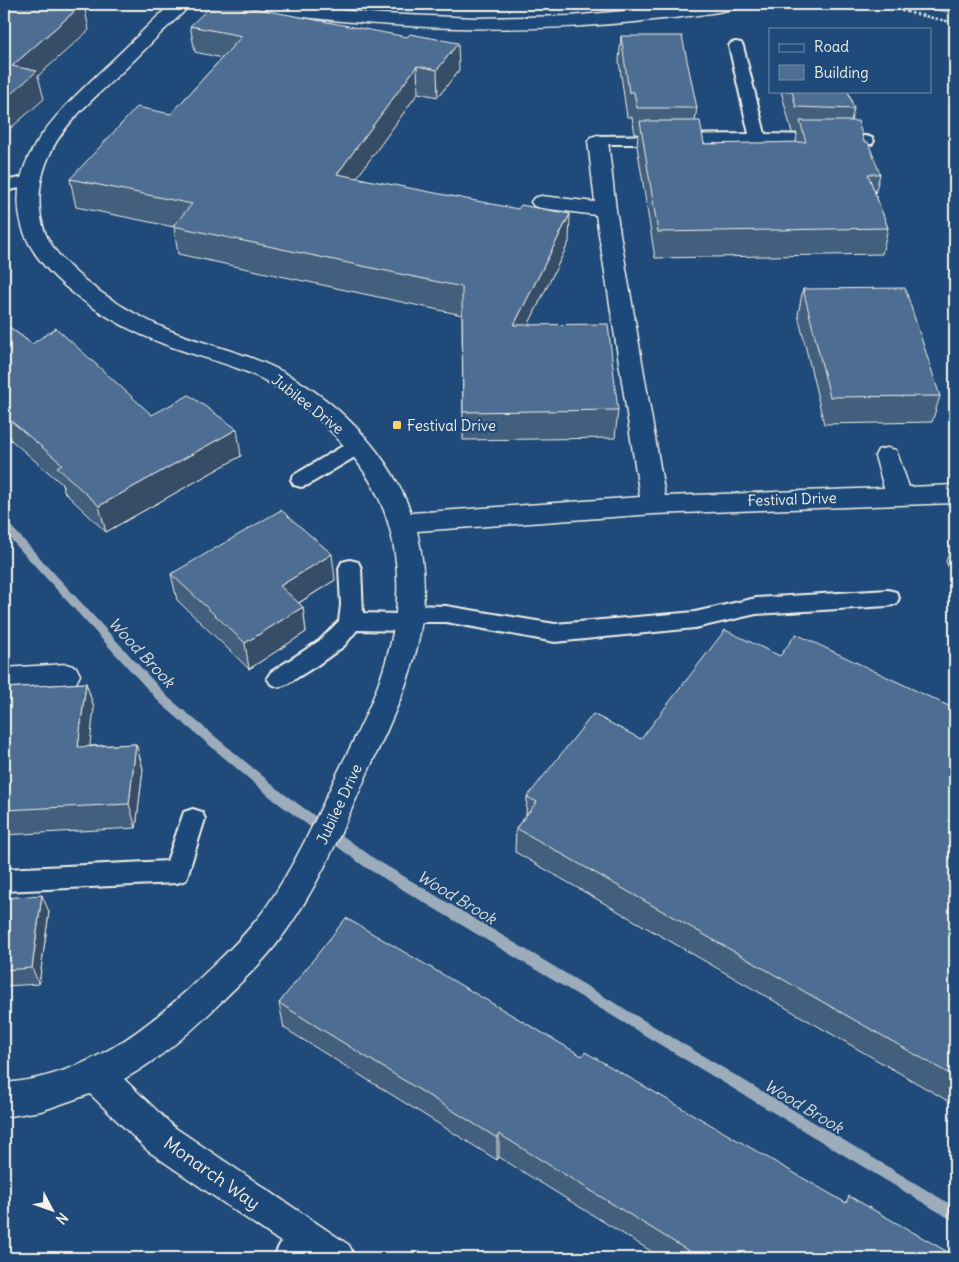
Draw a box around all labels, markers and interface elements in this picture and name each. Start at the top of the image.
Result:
legend [769,28,932,92]
text: Road [814,37,849,56]
text: Building [814,63,869,82]
street label: Jubilee Drive [268,370,348,438]
place label: Festival Drive [407,416,496,435]
marker: Festival Drive [391,419,403,431]
street label: Festival Drive [747,488,837,510]
water label: Wood Brook [105,613,181,692]
street label: Jubilee Drive [312,761,366,847]
water label: Wood Brook [414,866,502,929]
water label: Wood Brook [761,1075,849,1138]
street label: Monarch Way [159,1131,265,1215]
north arrow [28,1184,78,1234]
text: N [52,1209,72,1228]

